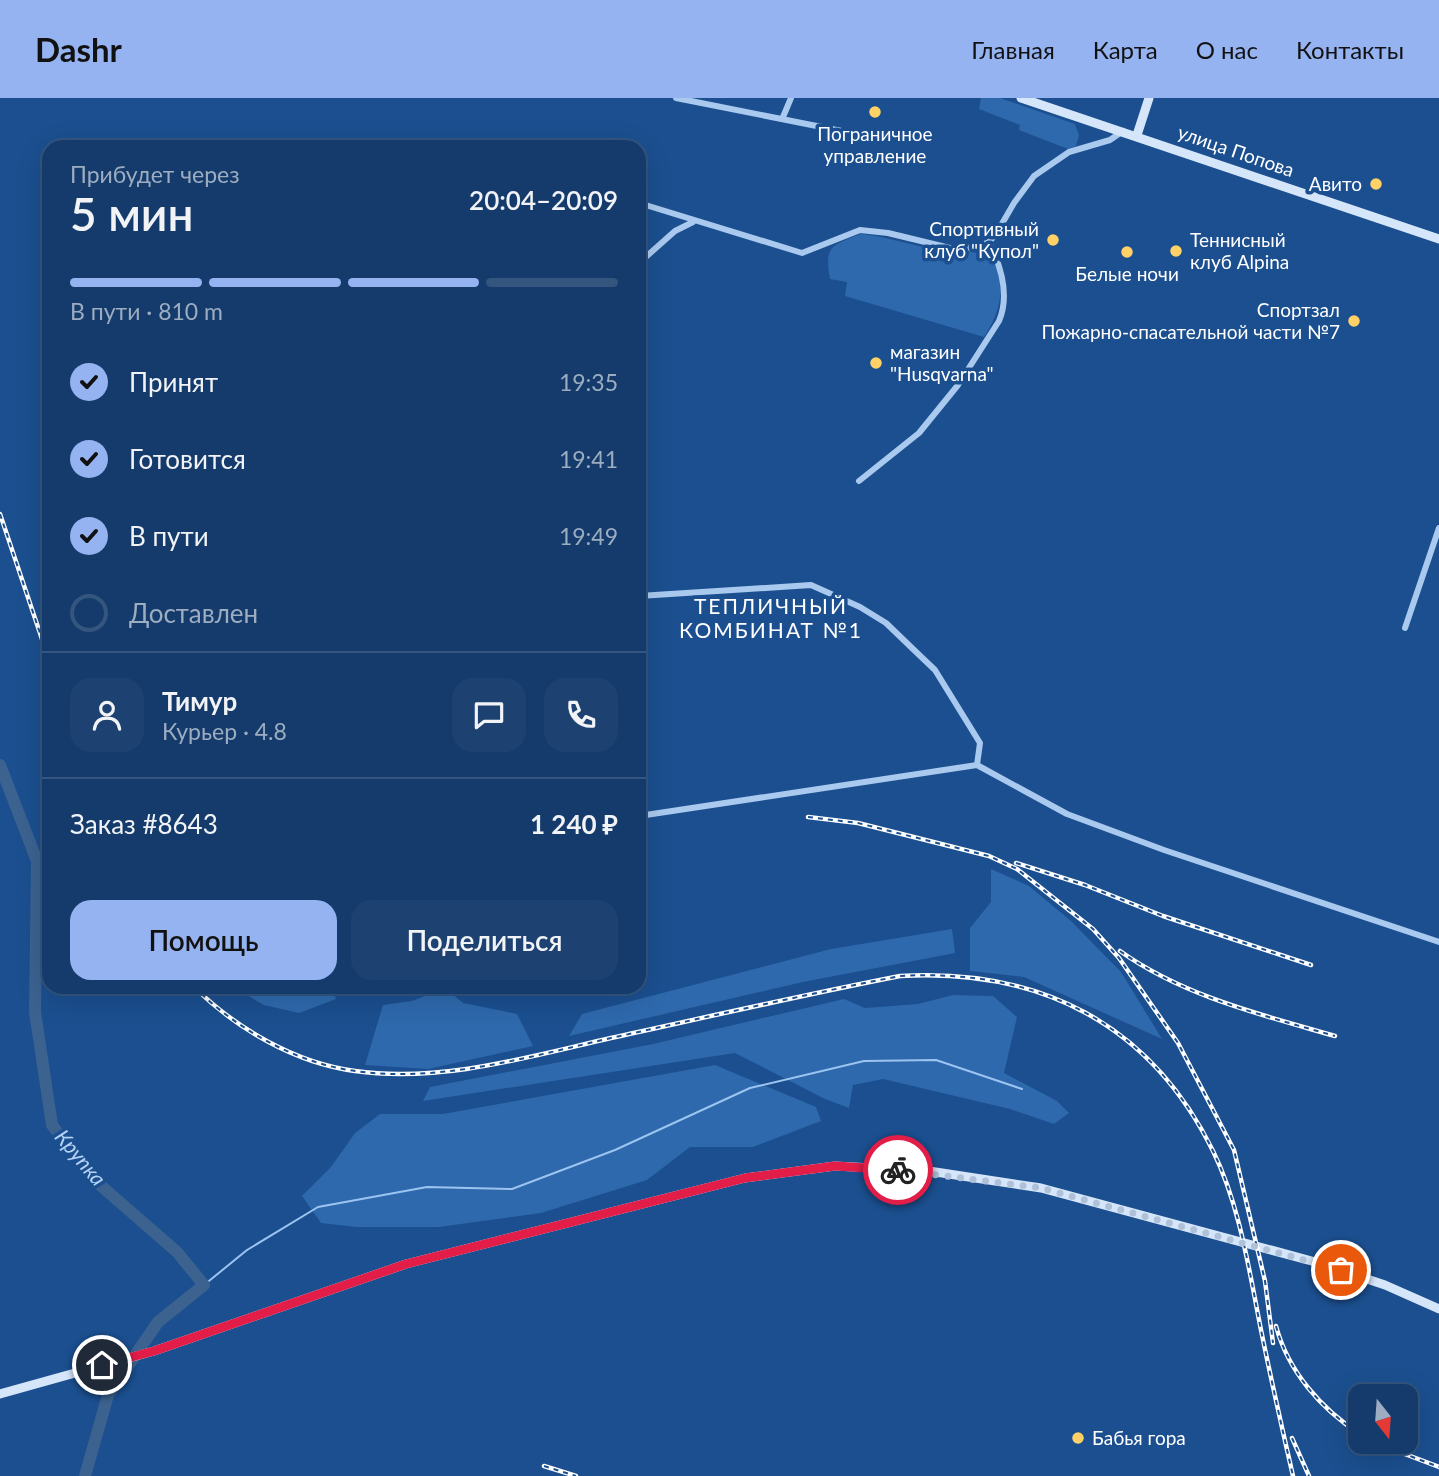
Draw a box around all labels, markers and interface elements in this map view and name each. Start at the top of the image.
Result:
text: Dashr [35,29,122,69]
text: Главная [971,35,1055,64]
text: Карта [1093,35,1158,64]
text: О нас [1196,35,1258,64]
text: Контакты [1296,35,1404,64]
marker: Пограничное управление [867,104,883,120]
street label: улица Попова [1175,120,1297,181]
place label: Пограничное управление [817,122,933,167]
text: Прибудет через [70,160,240,188]
place label: Авито [1309,172,1362,195]
marker: Авито [1368,176,1384,192]
text: 20:04–20:09 [469,184,618,216]
text: 5 мин [70,186,194,241]
place label: Спортивный клуб "Купол" [924,217,1039,262]
place label: Теннисный клуб Alpina [1190,228,1289,273]
marker: Спортивный клуб "Купол" [1045,232,1061,248]
marker: Теннисный клуб Alpina [1168,243,1184,259]
marker: Белые ночи [1119,244,1135,260]
place label: Белые ночи [1075,262,1179,285]
text: В пути · 810 m [70,297,223,325]
place label: Спортзал Пожарно-спасательной части №7 [1041,298,1340,343]
marker: Спортзал Пожарно-спасательной части №7 [1346,313,1362,329]
place label: магазин "Husqvarna" [890,340,994,385]
marker: магазин "Husqvarna" [868,355,884,371]
icon: check [70,363,108,401]
text: Принят [129,366,218,398]
text: 19:35 [559,368,618,396]
icon: check [70,440,108,478]
text: Готовится [129,443,246,475]
text: 19:41 [559,445,618,473]
icon: check [70,517,108,555]
text: В пути [129,520,209,552]
text: 19:49 [559,522,618,550]
district label: ТЕПЛИЧНЫЙ КОМБИНАТ №1 [679,593,863,642]
text: Доставлен [129,597,258,629]
button: person [70,678,144,752]
button: chat [452,678,526,752]
button: phone [544,678,618,752]
text: Тимур [162,685,237,717]
text: Курьер · 4.8 [162,717,287,745]
text: Заказ #8643 [70,808,218,840]
text: 1 240 ₽ [530,808,618,840]
button: Помощь [70,900,337,980]
button: Поделиться [351,900,618,980]
water label: Крупка [51,1124,112,1190]
courier [863,1135,933,1205]
icon: bike [879,1151,917,1189]
pin [1311,1240,1371,1300]
icon: bag [1322,1251,1360,1289]
pin [72,1335,132,1395]
icon: home [83,1346,121,1384]
north arrow [1348,1384,1418,1454]
map controls [1348,1384,1418,1454]
place label: Бабья гора [1092,1426,1186,1449]
marker: Бабья гора [1070,1430,1086,1446]

